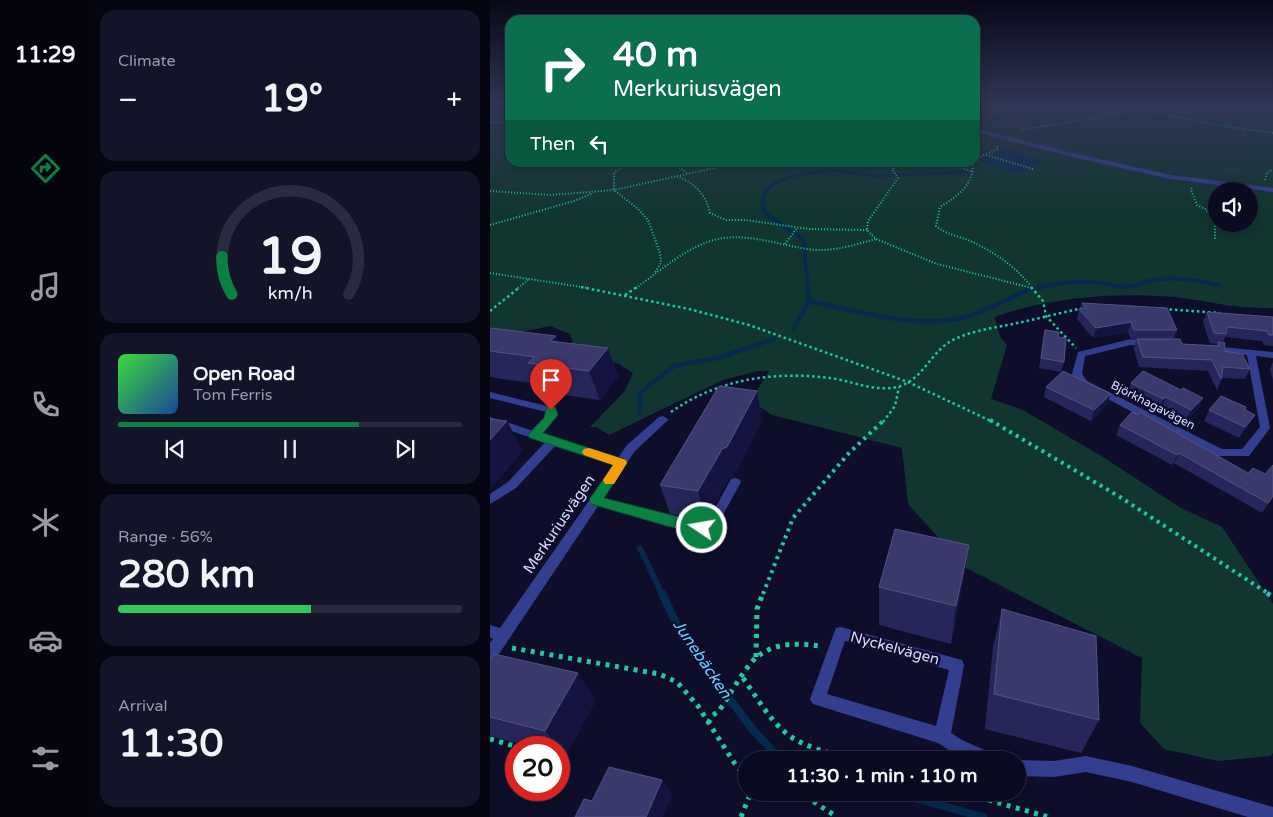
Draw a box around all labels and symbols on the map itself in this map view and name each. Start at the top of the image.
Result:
pin [530,359,572,410]
street label: Björkhagavägen [1109,378,1197,432]
street label: Merkuriusvägen [519,471,599,577]
position arrow [675,501,727,553]
water label: Junebäcken [668,616,736,703]
street label: Nyckelvägen [848,627,942,669]
speed limit sign: 20 [505,736,570,801]

